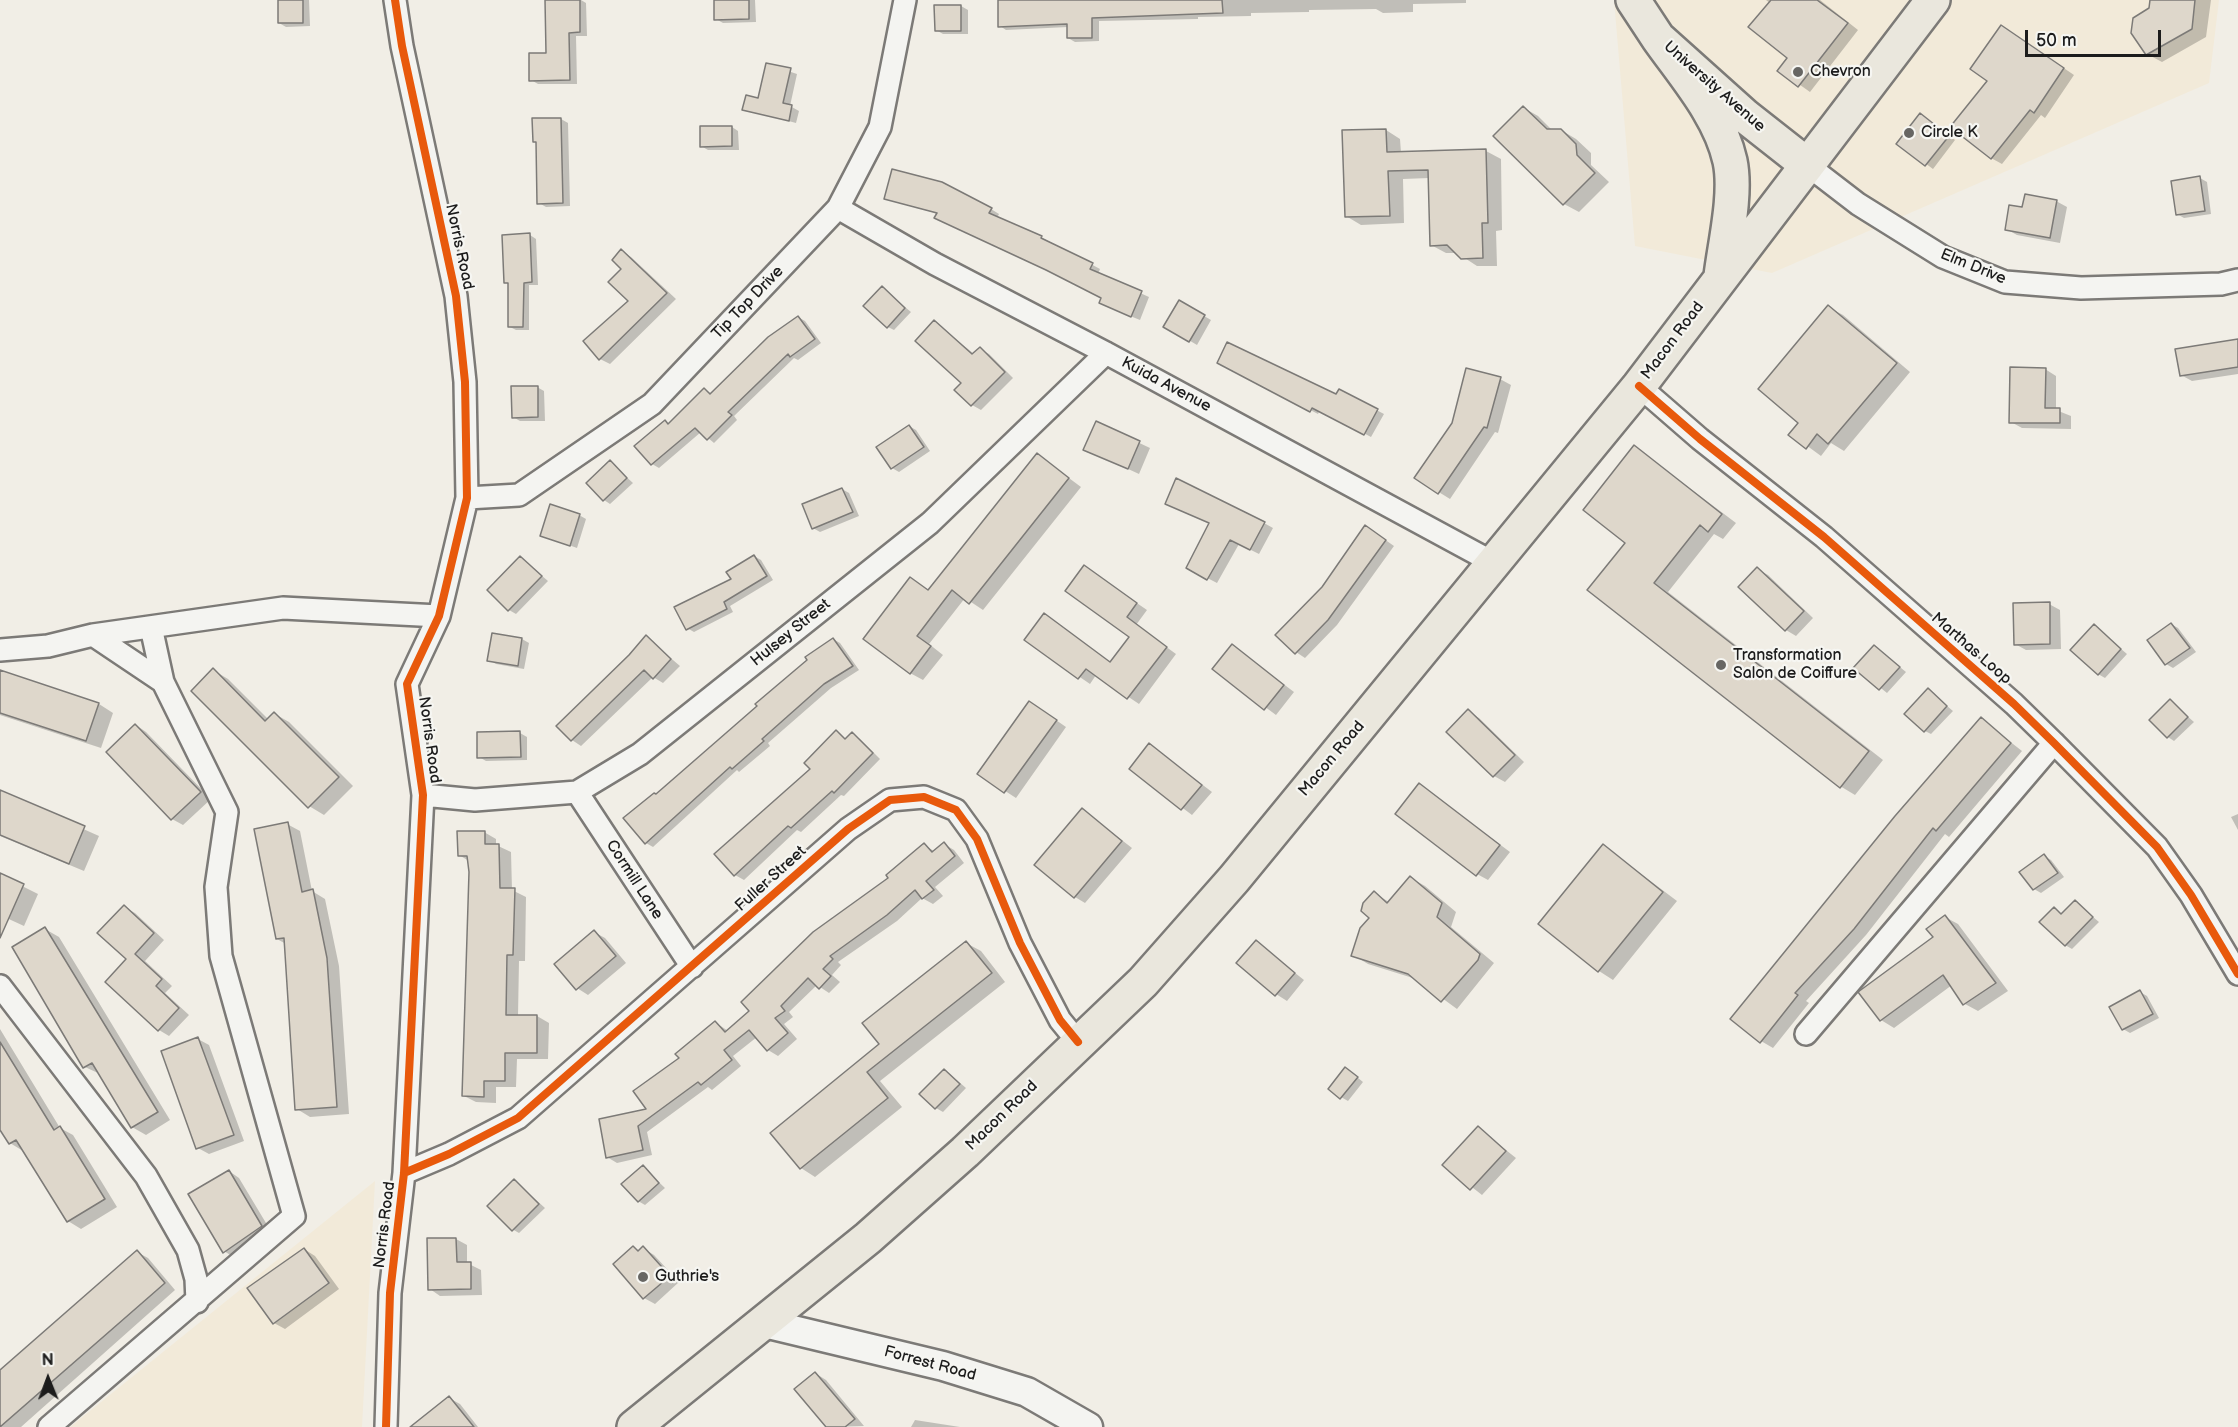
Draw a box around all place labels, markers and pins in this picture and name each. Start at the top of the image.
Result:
place label: Chevron [1810,62,1871,82]
marker: Chevron [1791,65,1805,79]
place label: Circle K [1921,123,1978,143]
marker: Circle K [1902,126,1916,140]
place label: Transformation Salon de Coiffure [1733,646,1857,684]
marker: Transformation Salon de Coiffure [1714,658,1728,672]
place label: Guthrie's [655,1267,719,1287]
marker: Guthrie's [636,1270,650,1284]

